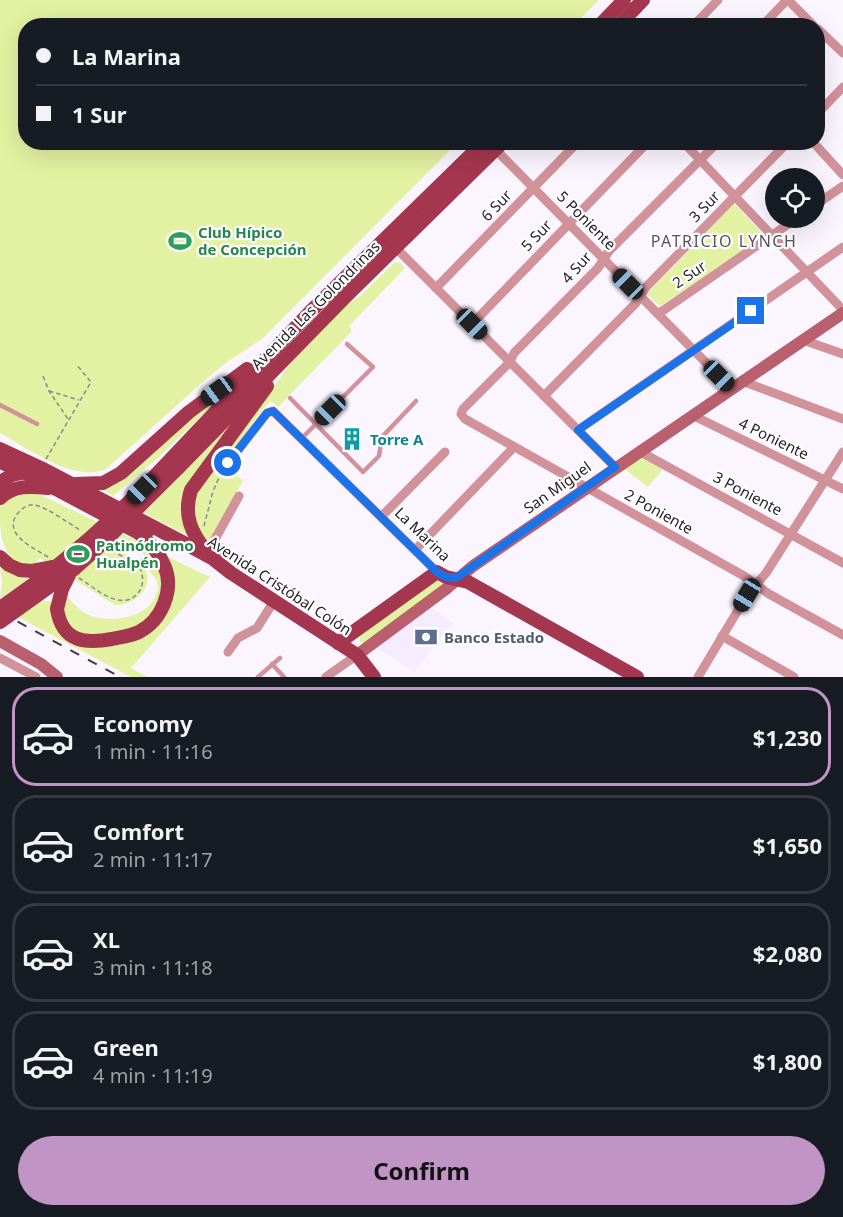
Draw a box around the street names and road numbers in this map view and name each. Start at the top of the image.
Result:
street label: 6 Sur [476,185,516,225]
street label: 5 Poniente [553,186,621,254]
street label: 3 Sur [684,186,724,226]
street label: 5 Sur [516,215,556,255]
street label: Avenida Las Golondrinas [246,236,384,374]
street label: 4 Sur [556,247,596,287]
street label: 2 Sur [668,256,710,292]
street label: 4 Poniente [736,412,812,464]
street label: San Miguel [519,456,595,518]
street label: 3 Poniente [710,466,786,520]
street label: 2 Poniente [621,484,697,538]
street label: La Marina [391,503,455,565]
street label: Avenida Cristóbal Colón [204,531,356,639]

